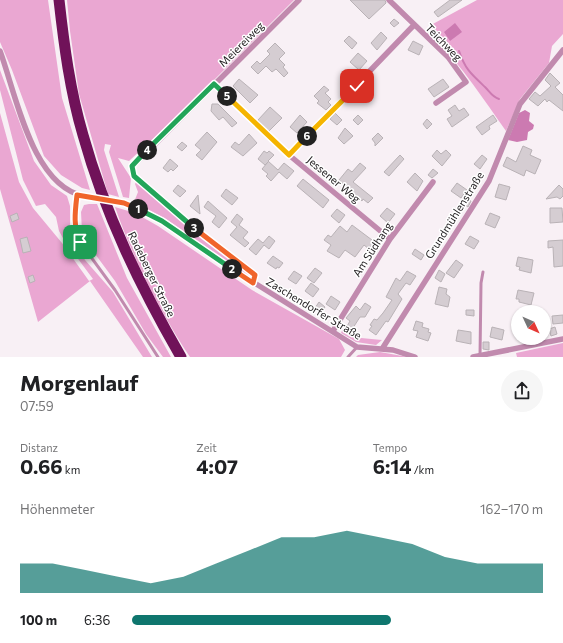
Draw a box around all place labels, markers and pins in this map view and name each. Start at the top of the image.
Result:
pin [340,69,374,103]
pin: 5 [217,86,237,106]
pin: 6 [297,126,317,146]
pin: 4 [137,140,157,160]
pin: 1 [128,199,148,219]
pin: 3 [184,218,204,238]
pin [63,225,97,259]
pin: 2 [222,259,242,279]

